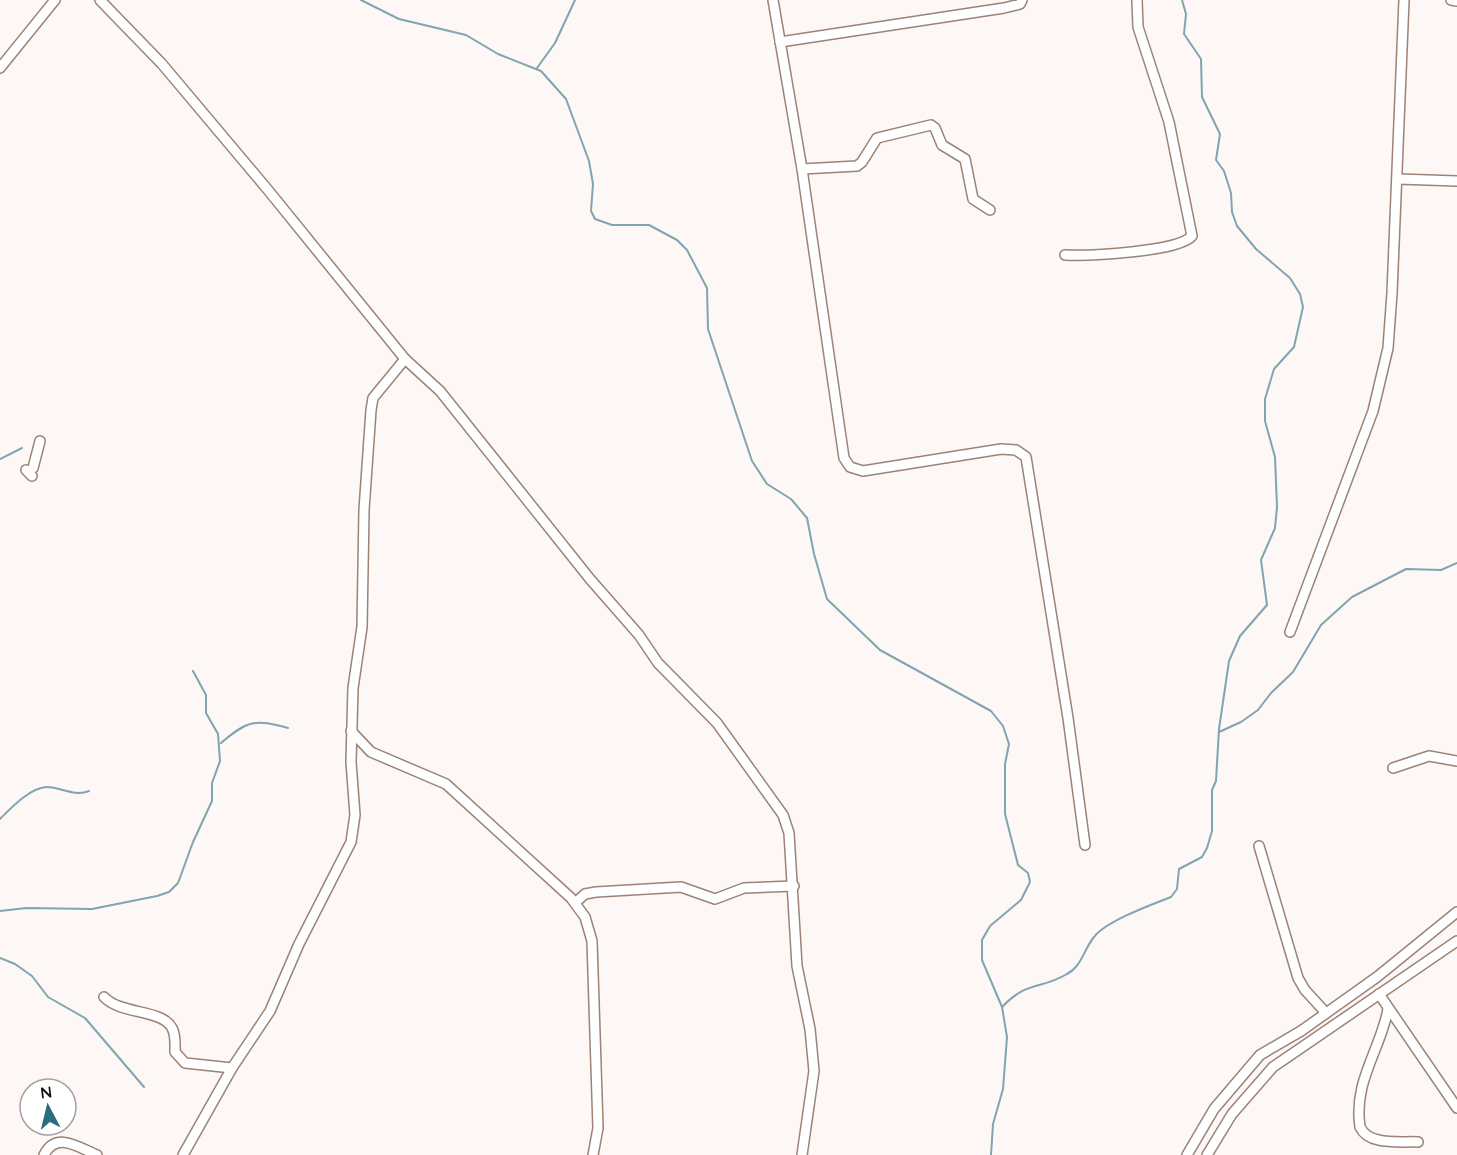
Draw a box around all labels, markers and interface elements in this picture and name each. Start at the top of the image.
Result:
north arrow [18,1077,78,1137]
text: N [39,1081,53,1103]

